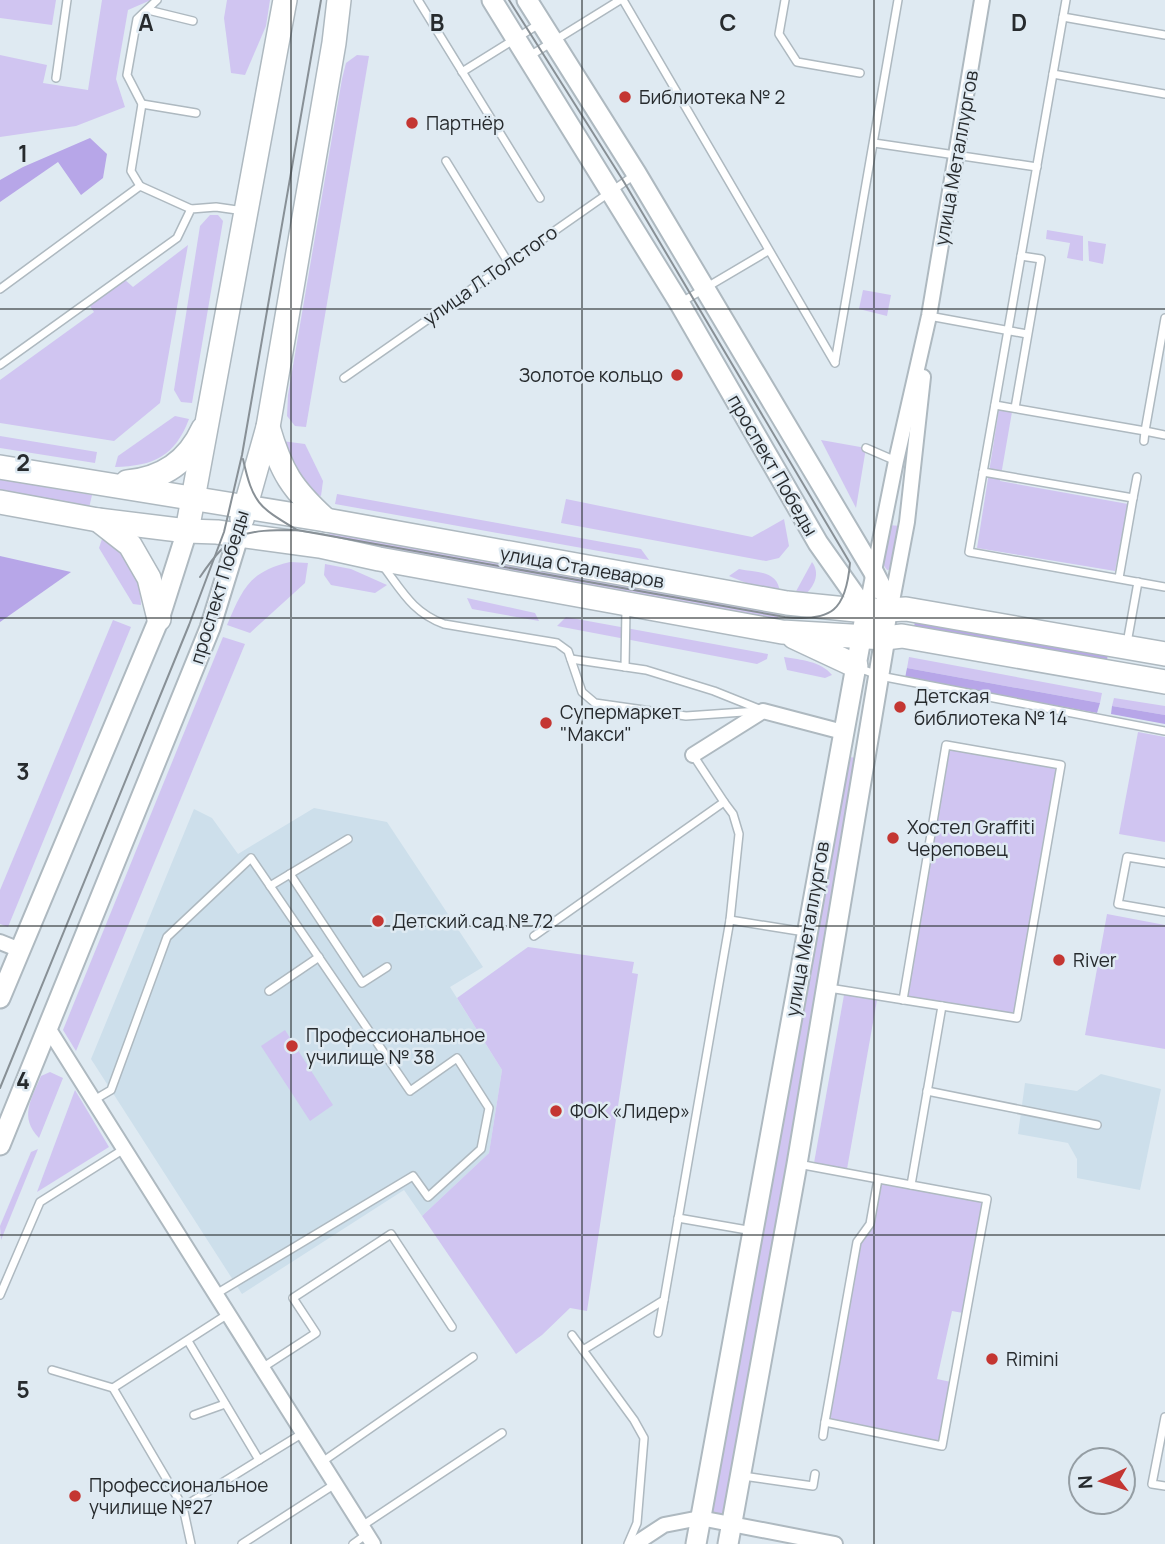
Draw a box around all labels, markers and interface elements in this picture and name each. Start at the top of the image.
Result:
text: A [138,6,154,38]
text: B [430,6,444,38]
text: C [720,6,737,38]
text: D [1011,6,1027,38]
street label: улица Металлургов [928,68,984,248]
place label: Библиотека № 2 [639,84,785,110]
marker: Библиотека № 2 [617,89,633,105]
place label: Партнёр [426,110,504,136]
marker: Партнёр [404,115,420,131]
text: 1 [18,137,28,169]
street label: улица Л.Толстого [418,219,562,331]
place label: Золотое кольцо [519,362,663,388]
marker: Золотое кольцо [669,367,685,383]
street label: проспект Победы [722,390,824,540]
text: 2 [16,446,30,478]
street label: проспект Победы [183,507,255,667]
street label: улица Сталеваров [498,540,666,594]
place label: Детская библиотека № 14 [914,683,1068,731]
place label: Супермаркет "Макси" [560,699,682,747]
marker: Детская библиотека № 14 [892,699,908,715]
marker: Супермаркет "Макси" [538,715,554,731]
text: 3 [16,755,30,787]
place label: Хостел Graffiti Череповец [907,814,1035,862]
marker: Хостел Graffiti Череповец [885,830,901,846]
street label: улица Металлургов [779,839,835,1019]
place label: Детский сад № 72 [392,908,553,934]
marker: Детский сад № 72 [370,913,386,929]
place label: River [1073,947,1117,973]
marker: River [1051,952,1067,968]
place label: Профессиональное училище № 38 [306,1022,485,1070]
marker: Профессиональное училище № 38 [284,1038,300,1054]
text: 4 [16,1064,30,1096]
place label: ФОК «Лидер» [570,1098,690,1124]
marker: ФОК «Лидер» [548,1103,564,1119]
place label: Rimini [1006,1346,1059,1372]
marker: Rimini [984,1351,1000,1367]
text: 5 [16,1373,30,1405]
north arrow [1067,1446,1137,1516]
place label: Профессиональное училище №27 [89,1472,268,1520]
text: N [1072,1474,1098,1490]
marker: Профессиональное училище №27 [67,1488,83,1504]

